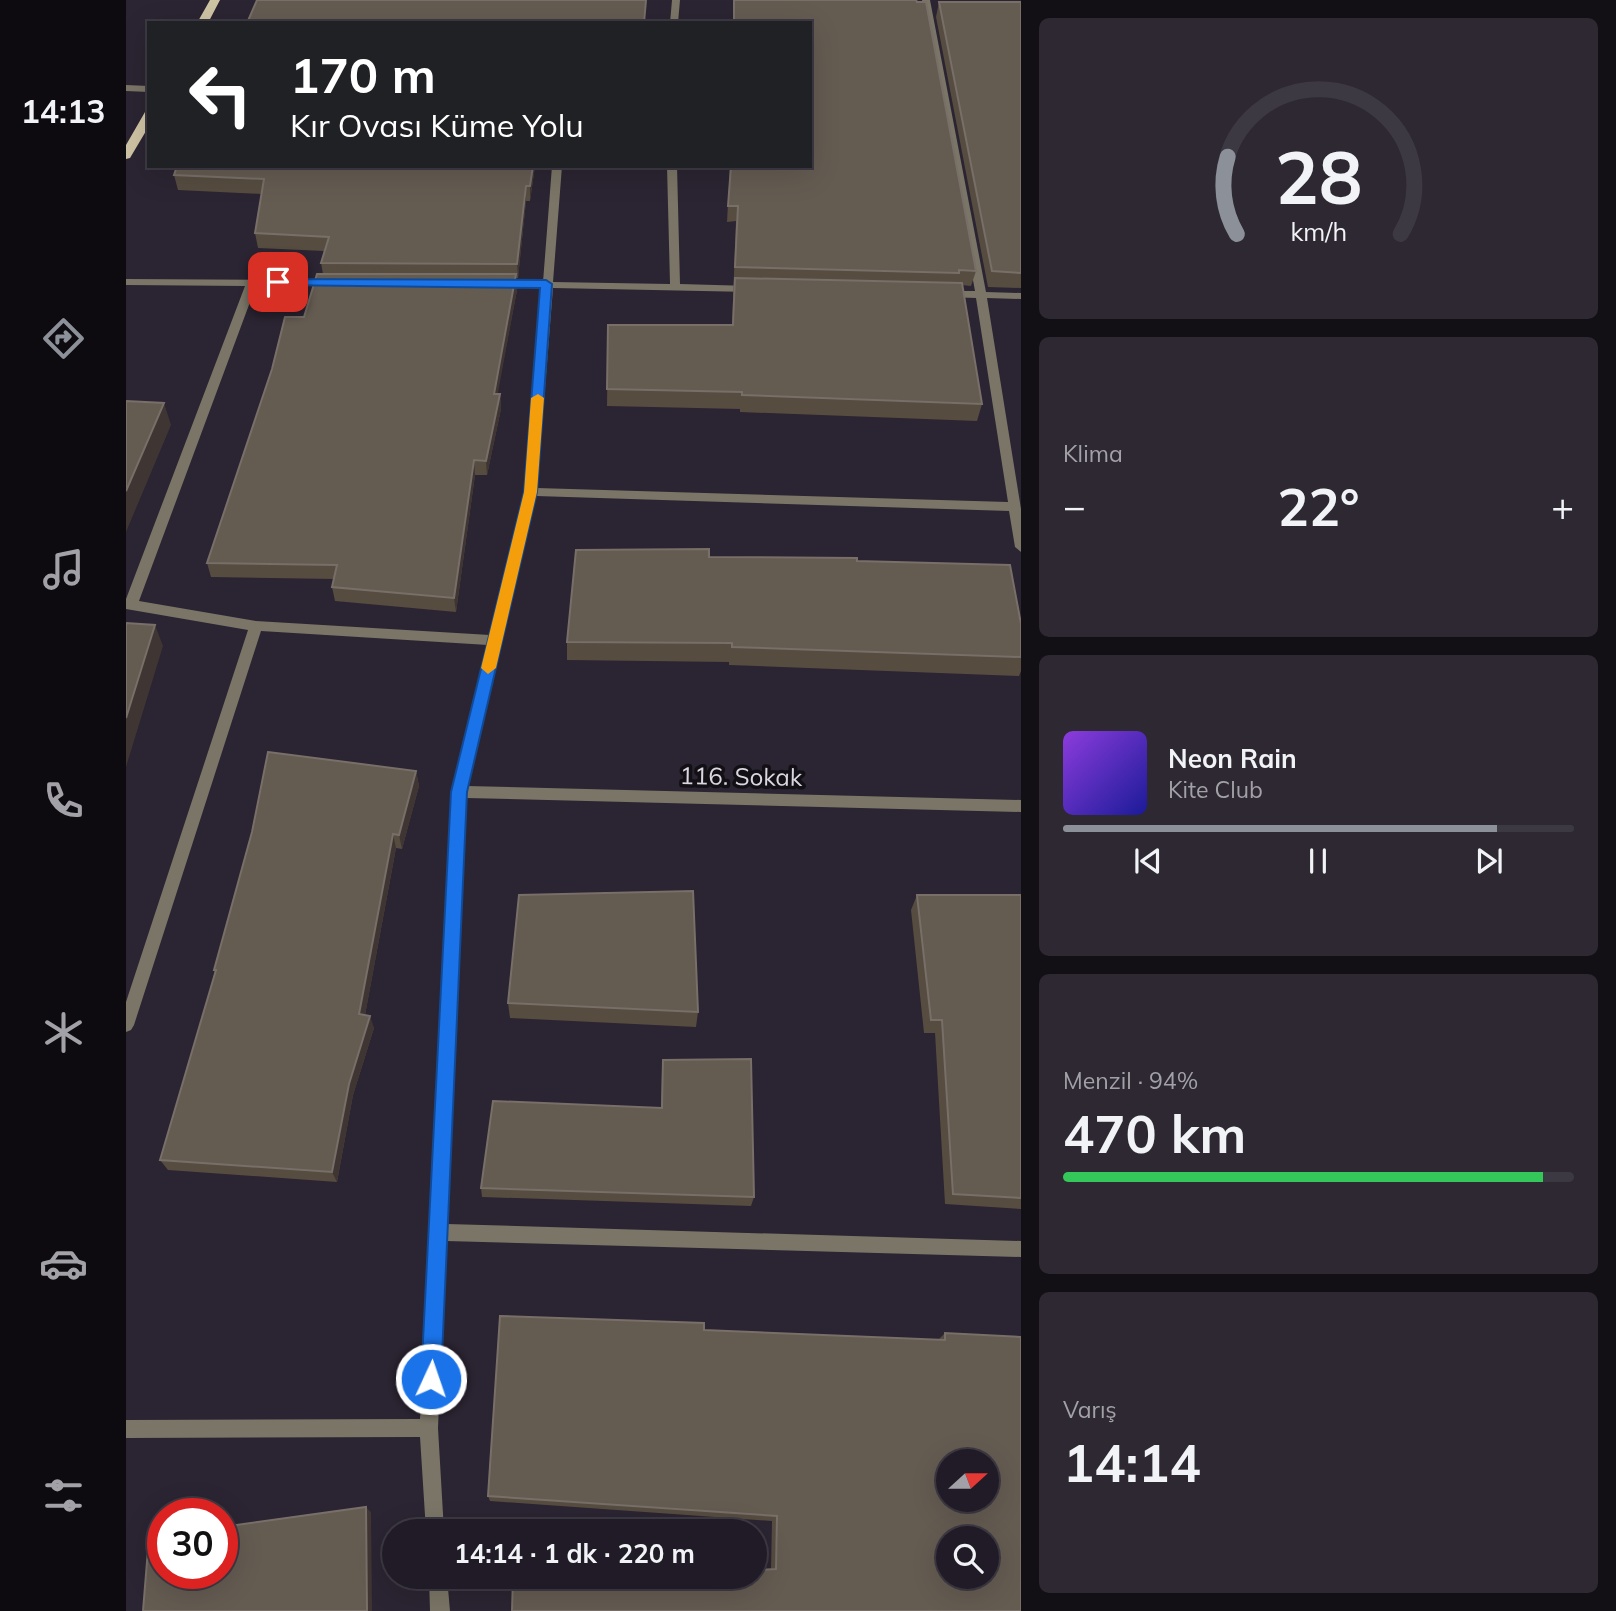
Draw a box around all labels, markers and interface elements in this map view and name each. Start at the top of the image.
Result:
text: 170 m [290,44,436,105]
icon: left [175,49,266,140]
text: 14:13 [21,91,105,131]
text: Kır Ovası Küme Yolu [290,105,584,145]
text: 28 [1275,132,1362,223]
text: km/h [1290,216,1347,247]
pin [248,252,308,312]
icon: arrive [259,263,297,301]
icon: directions [39,314,88,363]
text: Klima [1063,439,1123,468]
text: 22° [1277,474,1360,539]
text: − [1063,482,1086,530]
text: + [1551,482,1574,530]
icon: music [39,545,88,594]
text: Neon Rain [1168,742,1297,775]
street label: 116. Sokak [679,760,803,792]
text: Kite Club [1168,775,1263,804]
icon: phone [39,776,88,825]
icon: previous [1129,842,1167,880]
icon: pause [1299,842,1337,880]
icon: next [1470,842,1508,880]
icon: climate [39,1008,88,1057]
text: Menzil · 94% [1063,1066,1198,1095]
text: 470 km [1063,1101,1246,1166]
icon: car [39,1239,88,1288]
position arrow [394,1342,468,1416]
text: Varış [1063,1395,1117,1424]
text: 14:14 [1063,1430,1201,1495]
north arrow [936,1449,999,1512]
map controls [936,1449,999,1589]
icon: filters [39,1471,88,1520]
speed limit sign: 30 [147,1498,238,1589]
button: search [936,1526,999,1589]
text: 14:14 · 1 dk · 220 m [454,1537,695,1570]

